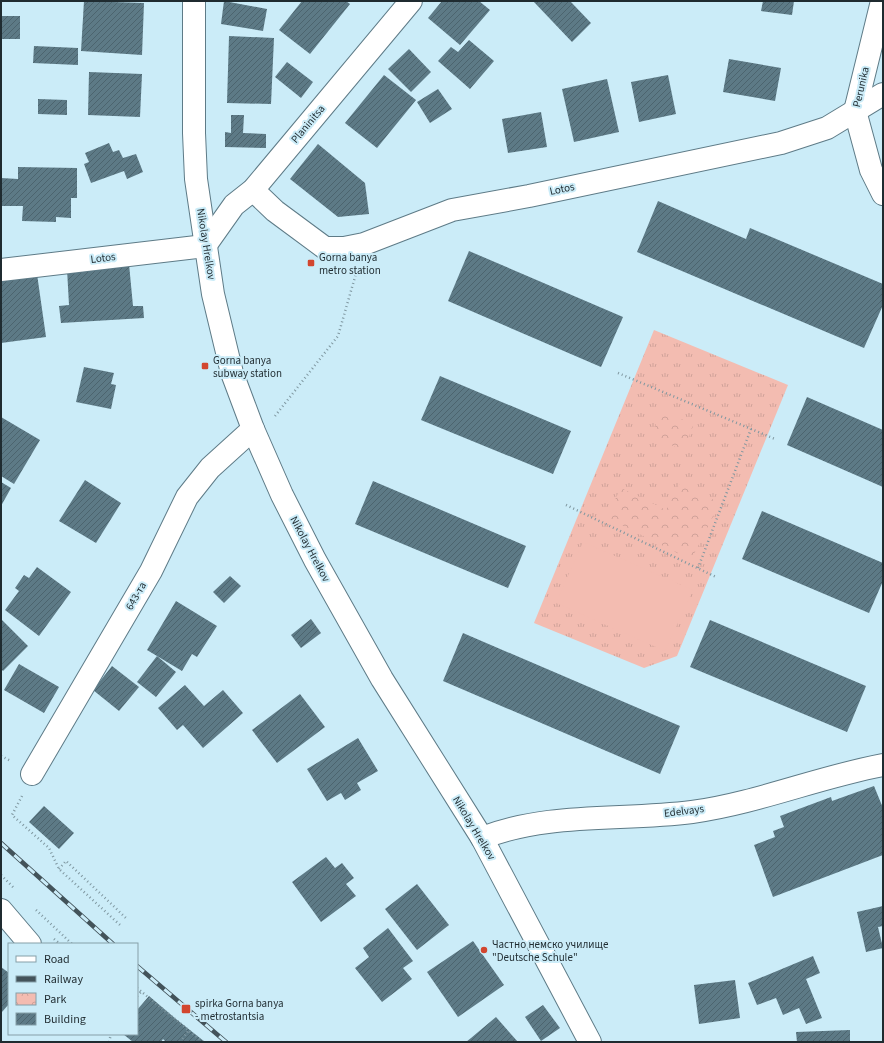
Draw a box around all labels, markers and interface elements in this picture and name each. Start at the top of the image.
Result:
street label: Perunika [849,65,873,109]
street label: Planinitsa [288,102,328,146]
street label: Lotos [548,179,576,199]
street label: Nikolay Hrelkov [193,207,219,281]
street label: Lotos [90,249,117,267]
place label: Gorna banya metro station [319,250,381,278]
marker: Gorna banya metro station [306,258,316,268]
place label: Gorna banya subway station [213,353,282,381]
marker: Gorna banya subway station [200,361,210,371]
street label: Nikolay Hrelkov [286,514,334,584]
street label: 643-та [122,579,150,613]
street label: Nikolay Hrelkov [449,793,499,863]
street label: Edelvays [663,801,705,821]
place label: Частно немско училище "Deutsche Schule" [492,937,609,965]
legend [8,943,138,1035]
marker: Частно немско училище "Deutsche Schule" [479,945,489,955]
text: Road [44,951,70,968]
text: Railway [44,971,83,988]
text: Park [44,991,66,1008]
place label: spirka Gorna banya - metrostantsia [195,996,284,1024]
marker: spirka Gorna banya - metrostantsia [180,1003,192,1015]
text: Building [44,1011,86,1028]

